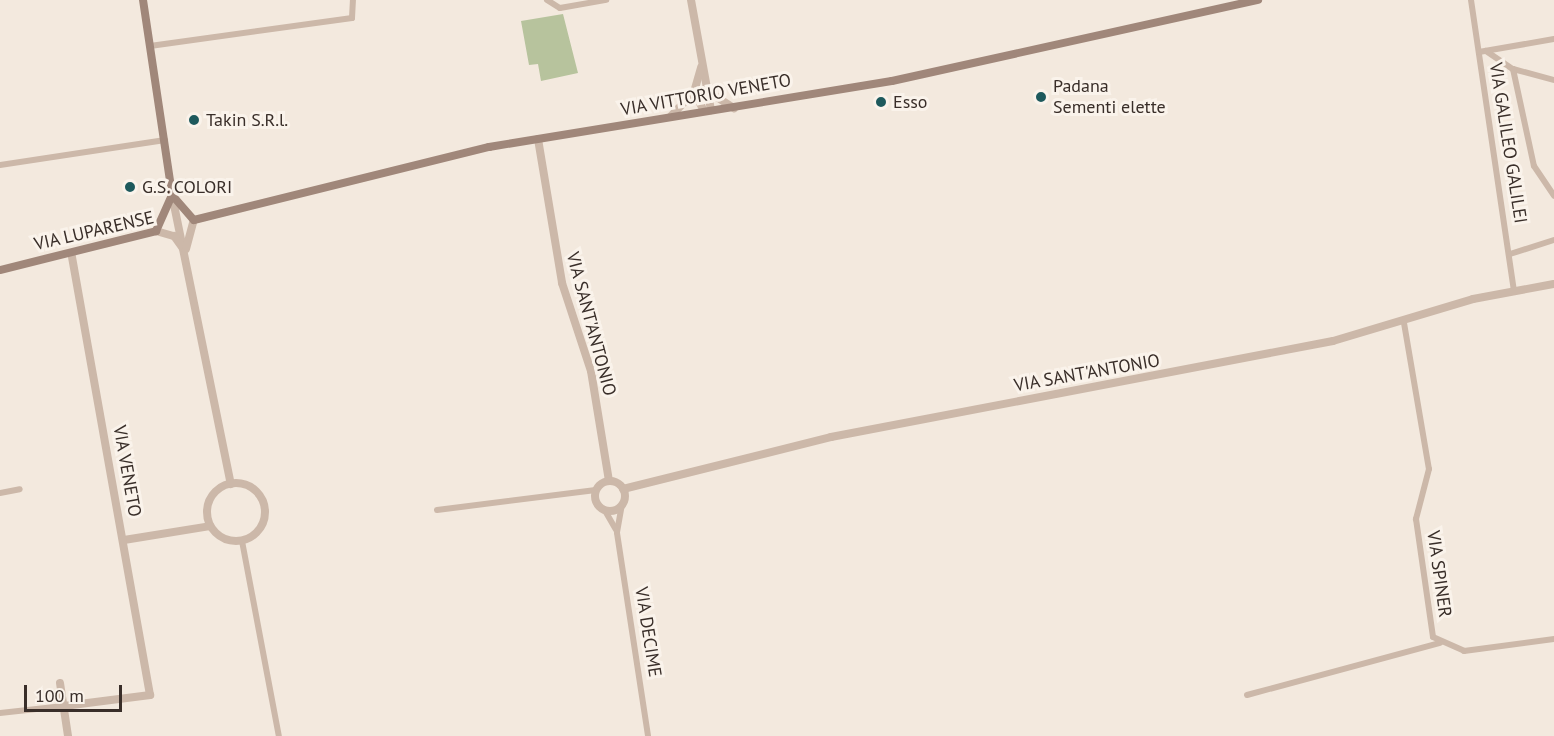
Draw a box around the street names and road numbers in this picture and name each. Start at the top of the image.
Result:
street label: VIA GALILEO GALILEI [1485,61,1531,225]
street label: VIA VITTORIO VENETO [618,69,794,121]
street label: VIA LUPARENSE [32,207,156,255]
street label: VIA SANT'ANTONIO [561,250,621,398]
street label: VIA SANT'ANTONIO [1012,349,1162,397]
street label: VIA VENETO [108,423,146,519]
street label: VIA SPINER [1422,529,1456,619]
street label: VIA DECIME [630,585,666,679]

